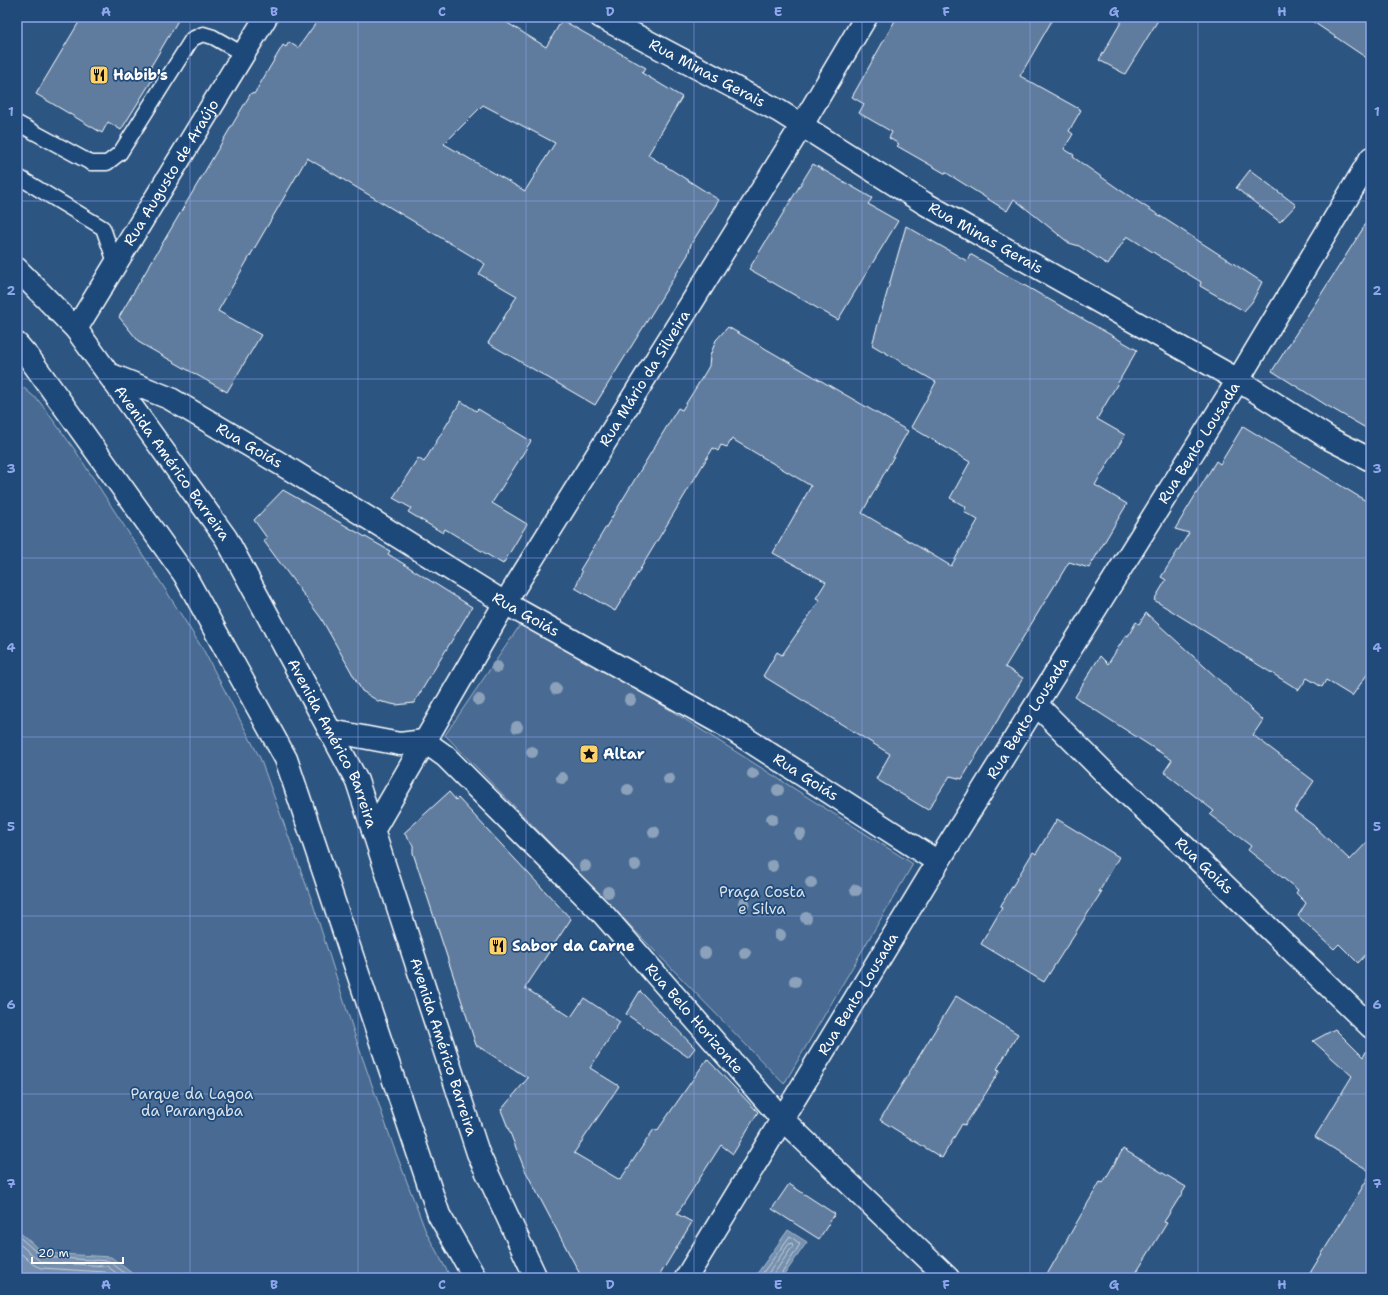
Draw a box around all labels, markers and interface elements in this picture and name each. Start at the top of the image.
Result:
text: A [101,3,111,20]
text: B [270,3,278,20]
text: C [438,3,446,20]
text: D [605,3,615,20]
text: E [774,3,783,20]
text: F [942,3,950,20]
text: G [1109,3,1120,20]
text: H [1277,3,1287,20]
street label: Rua Minas Gerais [645,34,769,112]
restaurant icon: Habib's [88,64,110,86]
place label: Habib's [113,65,168,85]
street label: Rua Augusto de Araújo [119,96,223,250]
text: 1 [8,103,14,120]
text: 1 [1374,103,1380,120]
street label: Rua Minas Gerais [925,198,1047,278]
text: 2 [6,282,16,299]
text: 2 [1372,282,1382,299]
street label: Rua Mário da Silveira [595,306,695,450]
street label: Rua Bento Lousada [1153,378,1245,508]
street label: Avenida Américo Barreira [110,381,235,545]
street label: Rua Goiás [212,418,286,473]
text: 3 [6,460,16,477]
text: 3 [1372,460,1382,477]
street label: Rua Goiás [488,587,563,641]
text: 4 [6,639,16,656]
text: 4 [1372,639,1382,656]
street label: Rua Bento Lousada [982,653,1074,783]
street label: Avenida Américo Barreira [283,655,382,831]
place icon: Altar [578,743,600,765]
place label: Altar [603,744,645,764]
street label: Rua Goiás [769,749,842,806]
text: 5 [7,818,15,835]
text: 5 [1373,818,1381,835]
street label: Rua Goiás [1171,833,1238,899]
park label: Praça Costa e Silva [719,882,806,919]
street label: Rua Bento Lousada [813,928,903,1059]
restaurant icon: Sabor da Carne [487,935,509,957]
place label: Sabor da Carne [512,936,635,956]
street label: Avenida Américo Barreira [405,955,482,1139]
street label: Rua Belo Horizonte [641,959,748,1078]
text: 6 [6,996,16,1013]
text: 6 [1372,996,1382,1013]
park label: Parque da Lagoa da Parangaba [131,1084,254,1121]
text: 7 [6,1175,16,1192]
text: 7 [1372,1175,1382,1192]
scale bar [32,1239,123,1265]
text: 20 m [38,1245,69,1261]
text: A [101,1276,111,1293]
text: B [270,1276,278,1293]
text: C [438,1276,446,1293]
text: D [605,1276,615,1293]
text: E [774,1276,783,1293]
text: F [942,1276,950,1293]
text: G [1109,1276,1120,1293]
text: H [1277,1276,1287,1293]

